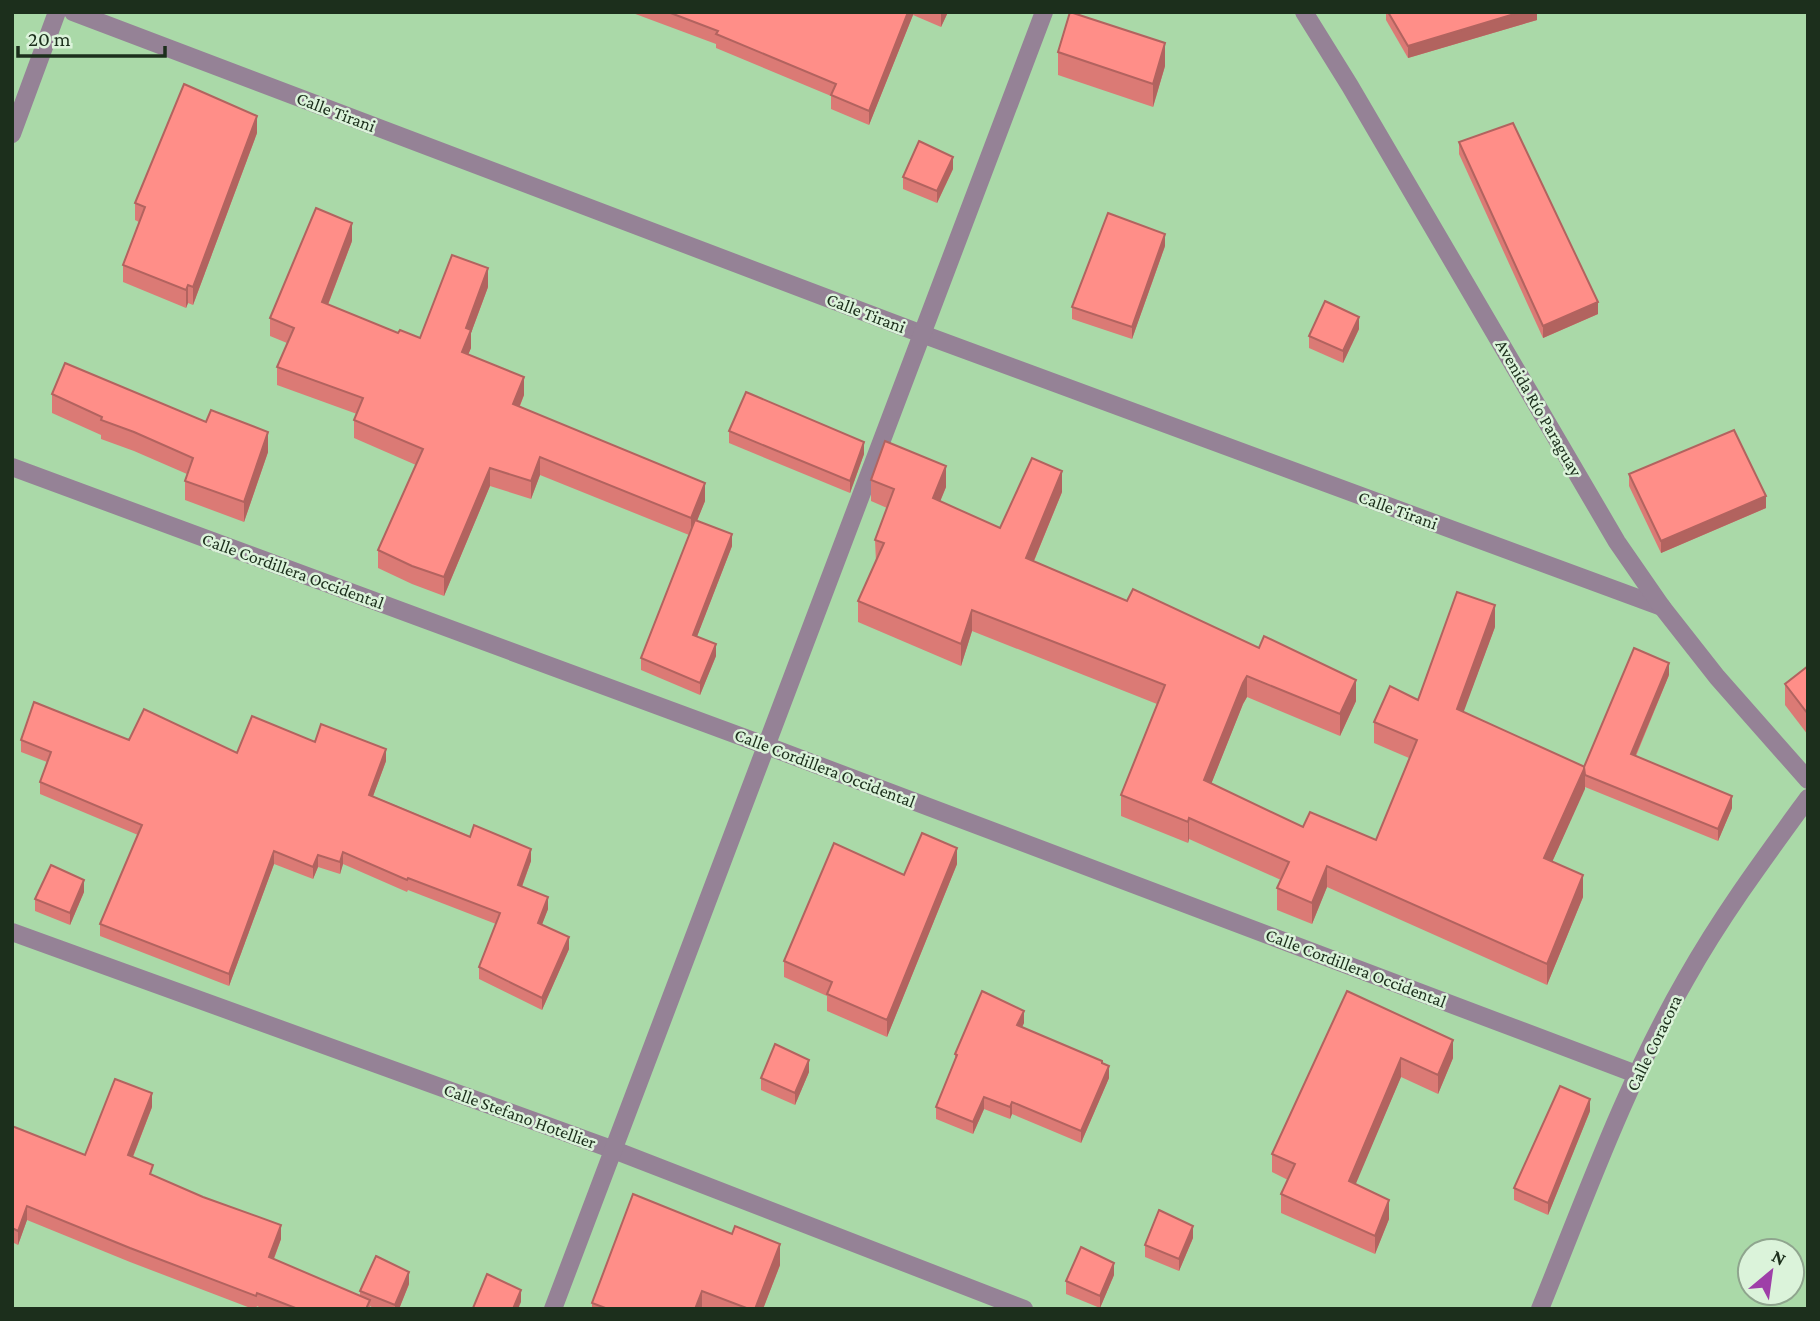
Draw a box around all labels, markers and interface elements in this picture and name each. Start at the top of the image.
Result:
scale bar [18,14,164,58]
text: 20 m [28,27,71,51]
street label: Calle Tirani [294,88,379,136]
street label: Calle Tirani [824,289,909,337]
street label: Avenida Río Paraguay [1492,336,1587,481]
street label: Calle Tirani [1356,486,1441,534]
street label: Calle Cordillera Occidental [199,529,387,613]
street label: Calle Cordillera Occidental [732,724,918,812]
street label: Calle Cordillera Occidental [1263,924,1449,1012]
street label: Calle Coracora [1622,992,1686,1094]
street label: Calle Stefano Hotellier [441,1079,599,1153]
north arrow [1736,1237,1806,1307]
text: N [1768,1245,1790,1270]

